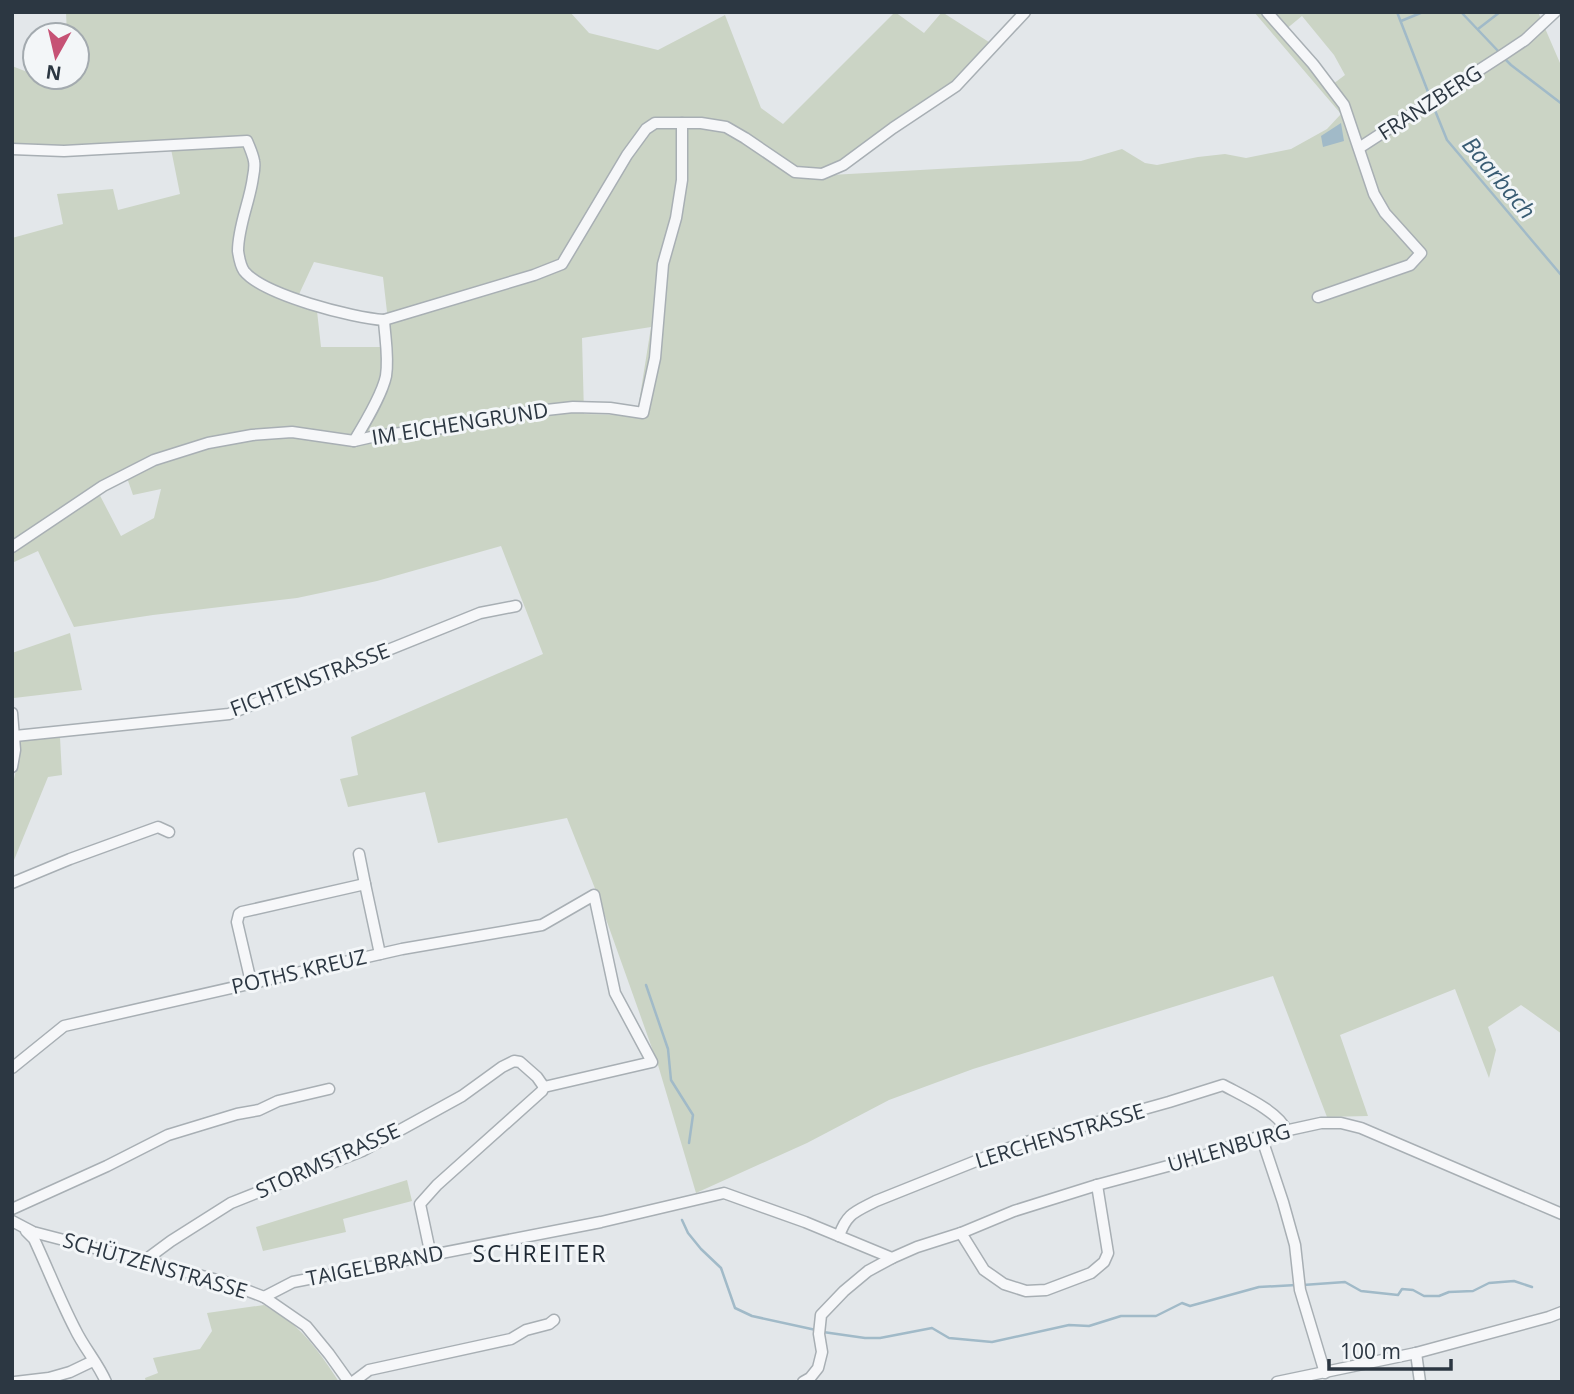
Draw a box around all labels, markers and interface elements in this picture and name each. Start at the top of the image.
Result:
north arrow [21,21,91,91]
street label: FRANZBERG [1372,58,1487,146]
text: N [44,59,63,87]
water label: Baarbach [1456,129,1544,226]
street label: IM EICHENGRUND [369,395,550,451]
street label: FICHTENSTRASSE [226,636,393,722]
street label: POTHS KREUZ [228,942,369,1000]
street label: LERCHENSTRASSE [972,1096,1148,1174]
street label: STORMSTRASSE [251,1116,404,1204]
street label: UHLENBURG [1164,1116,1293,1178]
street label: SCHÜTZENSTRASSE [60,1225,251,1305]
district label: SCHREITER [472,1237,608,1269]
street label: TAIGELBRAND [304,1238,446,1292]
scale bar [1329,1328,1452,1372]
text: 100 m [1340,1337,1401,1365]

